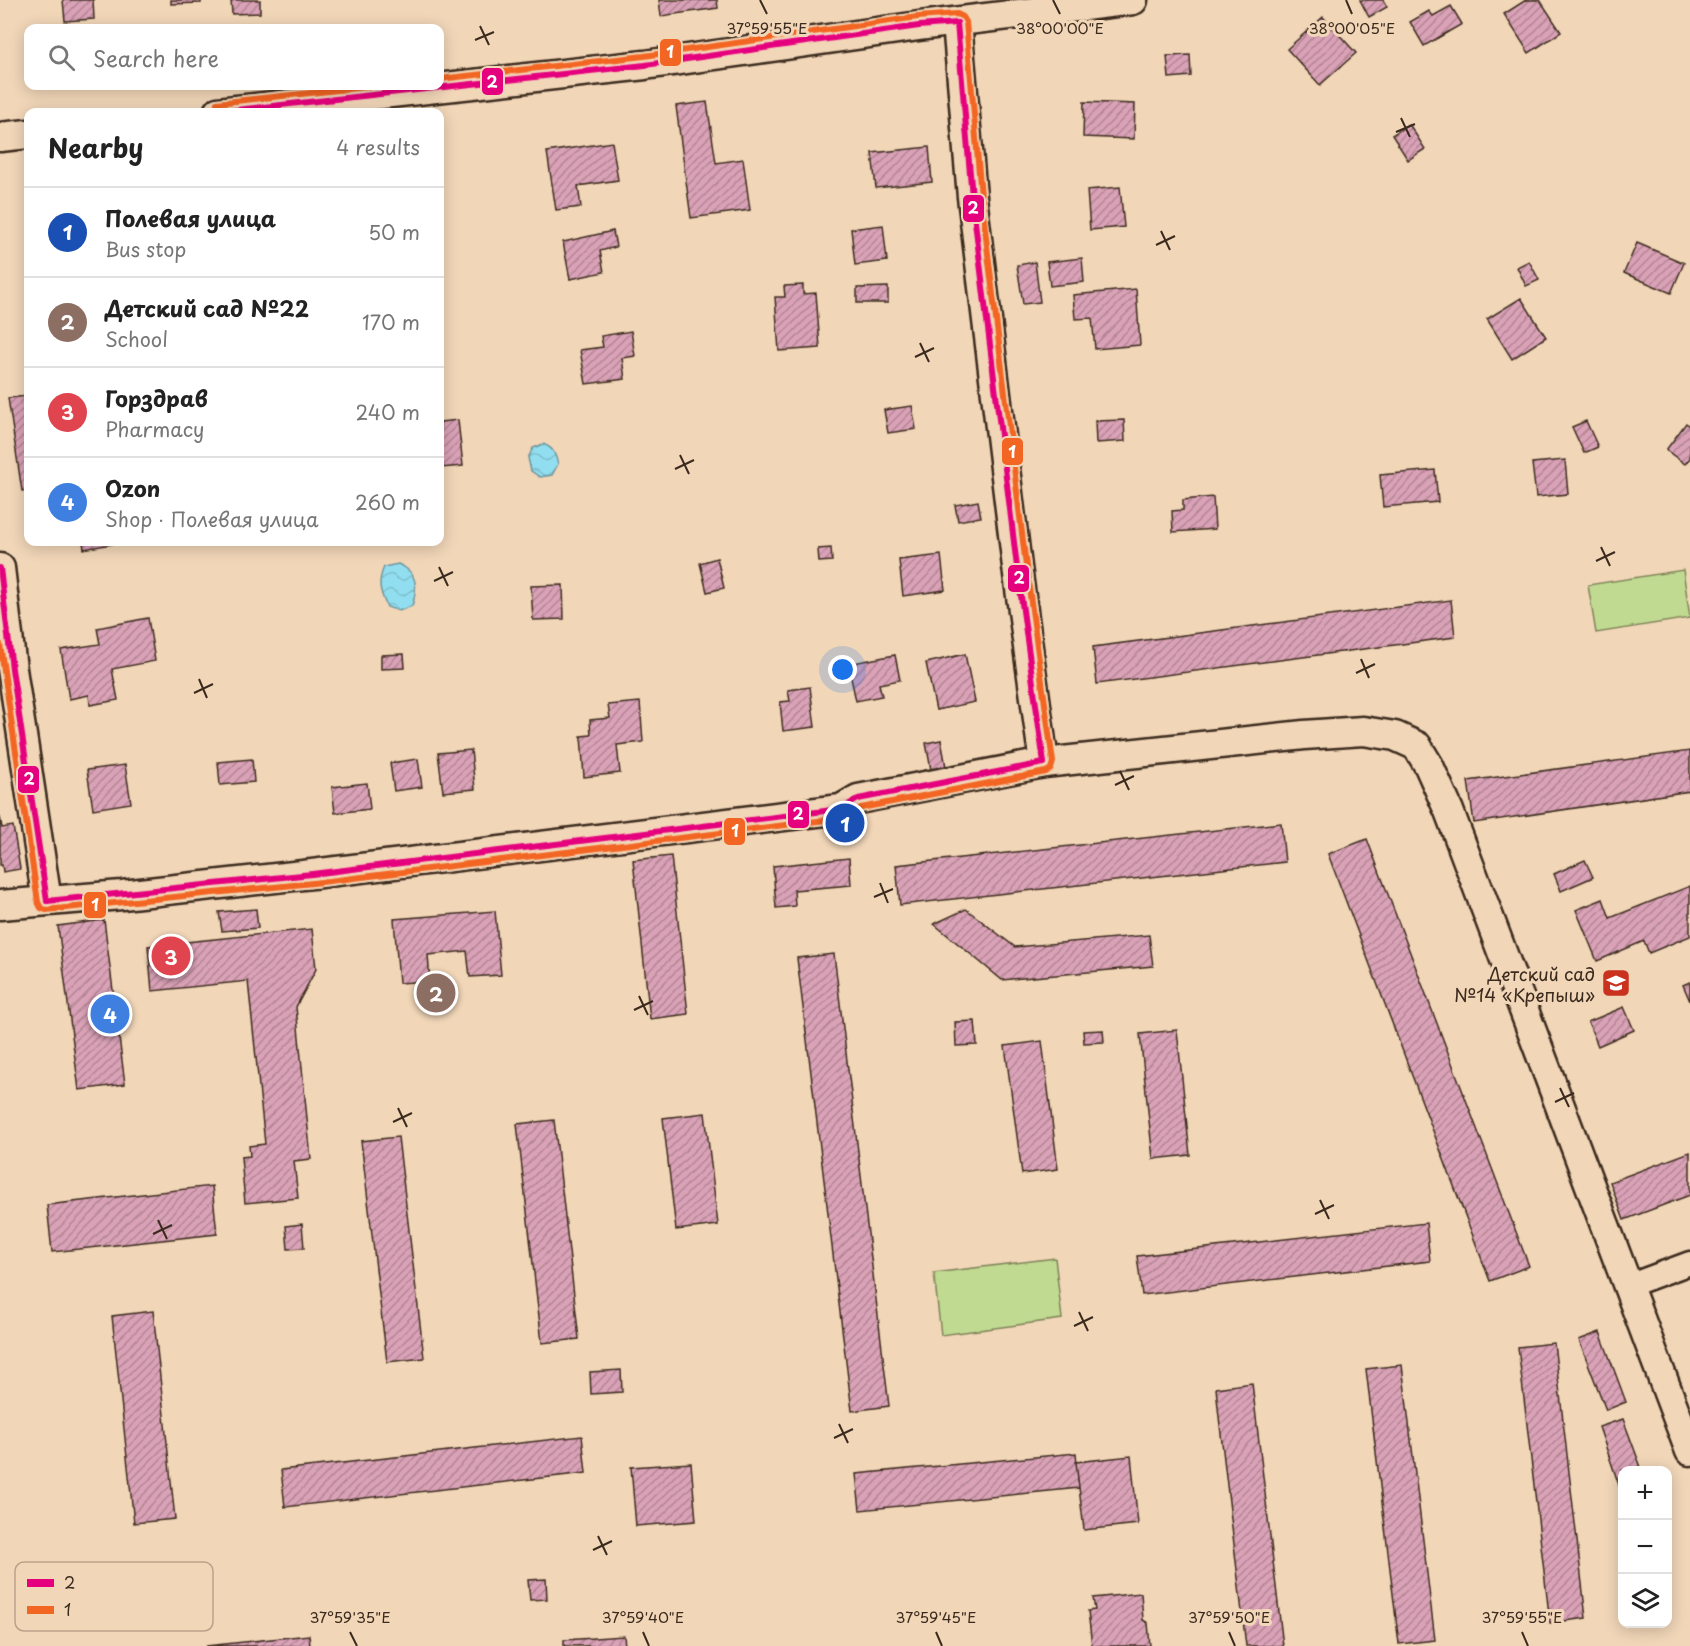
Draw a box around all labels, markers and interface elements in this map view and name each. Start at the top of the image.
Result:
text: 37°59'55"E [726,16,808,39]
text: 38°00'00"E [1016,16,1104,39]
text: 38°00'05"E [1309,16,1395,39]
search box [24,24,444,90]
line badge: 1 [659,38,682,67]
text: 1 [666,39,674,63]
icon: search [45,41,78,74]
text: Search here [93,41,219,74]
line badge: 2 [481,67,504,96]
text: 2 [486,69,498,93]
text: Nearby [48,128,143,167]
text: 4 results [336,132,420,162]
line badge: 2 [962,194,985,223]
text: 2 [967,195,979,219]
text: Полевая улица [105,201,276,234]
text: 1 [63,217,72,247]
text: 50 m [368,217,420,247]
text: Bus stop [105,234,186,264]
text: Детский сад №22 [105,291,309,324]
text: 2 [60,307,75,337]
text: 170 m [362,307,420,337]
text: School [105,324,168,354]
text: Горздрав [105,381,208,414]
text: 3 [61,397,74,427]
text: 240 m [355,397,420,427]
text: Pharmacy [105,414,205,444]
line badge: 1 [1001,437,1024,466]
text: 1 [1008,439,1016,463]
text: Ozon [105,471,160,504]
text: 4 [61,487,74,517]
text: 260 m [355,487,420,517]
text: Shop · Полевая улица [105,504,319,534]
line badge: 2 [1007,564,1030,593]
text: 2 [1013,565,1025,589]
your location [828,655,857,684]
line badge: 2 [17,765,40,794]
text: 2 [23,766,35,790]
line badge: 2 [787,800,810,829]
pin: 1 [826,800,864,846]
text: 2 [792,801,804,825]
line badge: 1 [723,817,746,846]
text: 1 [731,818,739,842]
line badge: 1 [83,891,107,919]
text: 1 [91,892,99,916]
pin: 3 [152,934,190,978]
place label: Детский сад №14 «Крепыш» [1454,960,1595,1008]
school or university icon: Детский сад №14 «Крепыш» [1600,967,1632,999]
pin: 2 [416,970,456,1016]
pin: 4 [90,992,130,1036]
map controls [1618,1466,1672,1628]
button: + [1618,1466,1672,1520]
button: − [1618,1520,1672,1574]
legend [15,1562,213,1631]
text: 2 [64,1570,75,1594]
button: layers [1618,1574,1672,1628]
text: 1 [64,1597,71,1621]
text: 37°59'35"E [309,1605,391,1628]
text: 37°59'40"E [602,1605,684,1628]
text: 37°59'45"E [896,1605,976,1628]
text: 37°59'50"E [1188,1605,1270,1628]
text: 37°59'55"E [1481,1605,1563,1628]

